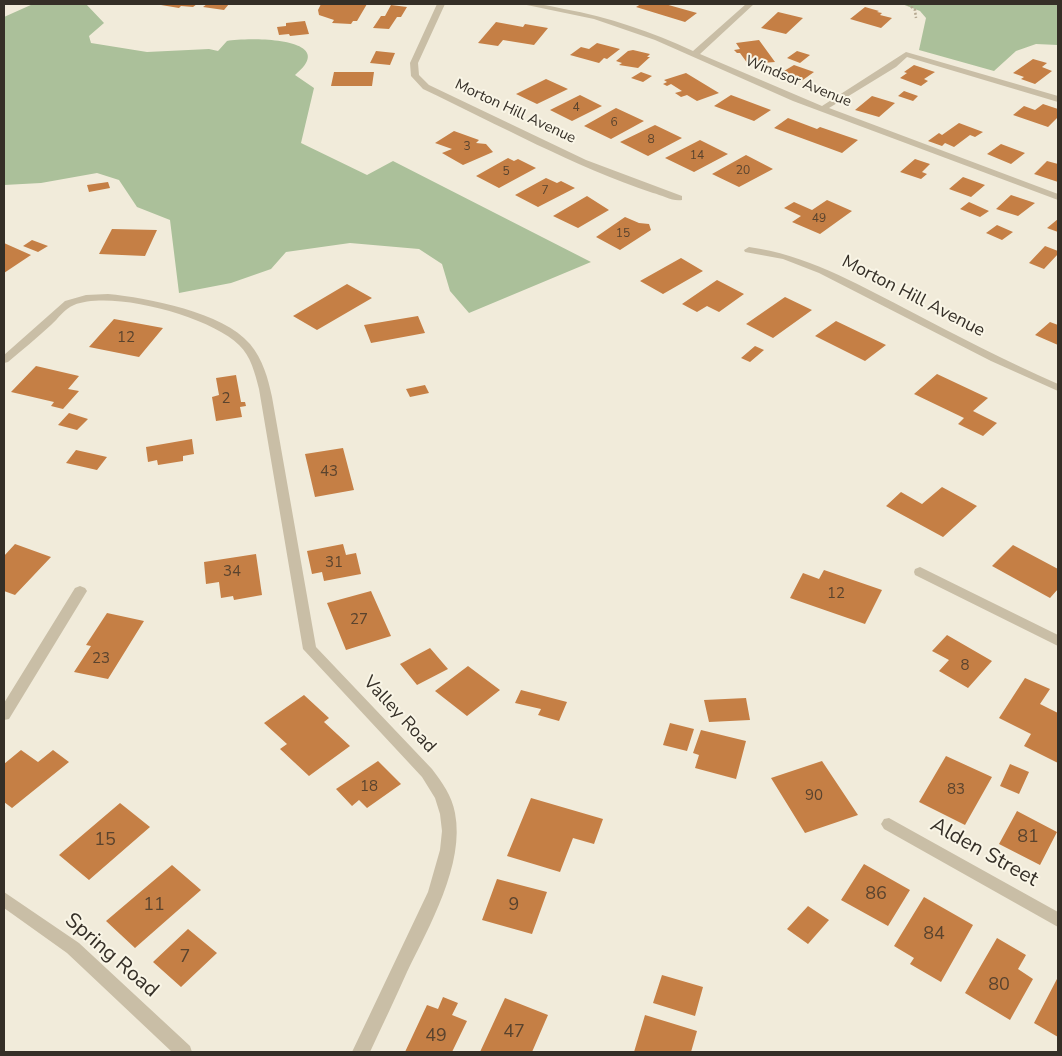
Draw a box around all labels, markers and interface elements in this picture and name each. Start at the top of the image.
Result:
street label: Windsor Avenue [742,52,854,112]
street label: Morton Hill Avenue [452,76,578,148]
house number: 4 [572,101,580,115]
house number: 6 [610,116,618,130]
house number: 8 [647,133,655,147]
house number: 3 [463,140,471,154]
house number: 14 [690,149,704,163]
house number: 20 [736,164,750,178]
house number: 5 [502,165,510,179]
house number: 7 [541,184,549,198]
house number: 49 [812,212,826,226]
house number: 15 [616,227,630,241]
street label: Morton Hill Avenue [838,252,988,342]
house number: 12 [117,329,135,347]
house number: 2 [222,390,230,408]
house number: 43 [320,463,338,481]
house number: 31 [325,554,343,572]
house number: 34 [223,563,241,581]
house number: 12 [827,585,845,603]
house number: 27 [350,611,368,629]
house number: 23 [92,650,110,668]
house number: 8 [961,657,969,675]
street label: Valley Road [358,672,440,758]
house number: 18 [360,778,378,796]
house number: 83 [947,781,965,799]
house number: 90 [805,787,823,805]
street label: Alden Street [926,813,1042,893]
house number: 81 [1017,827,1039,849]
house number: 15 [94,830,116,852]
house number: 86 [865,884,887,906]
house number: 11 [143,895,165,917]
house number: 9 [509,895,519,917]
street label: Spring Road [59,908,163,1004]
house number: 84 [923,924,945,946]
house number: 7 [180,947,190,969]
house number: 80 [988,975,1010,997]
house number: 47 [503,1022,525,1044]
house number: 49 [425,1026,447,1048]

